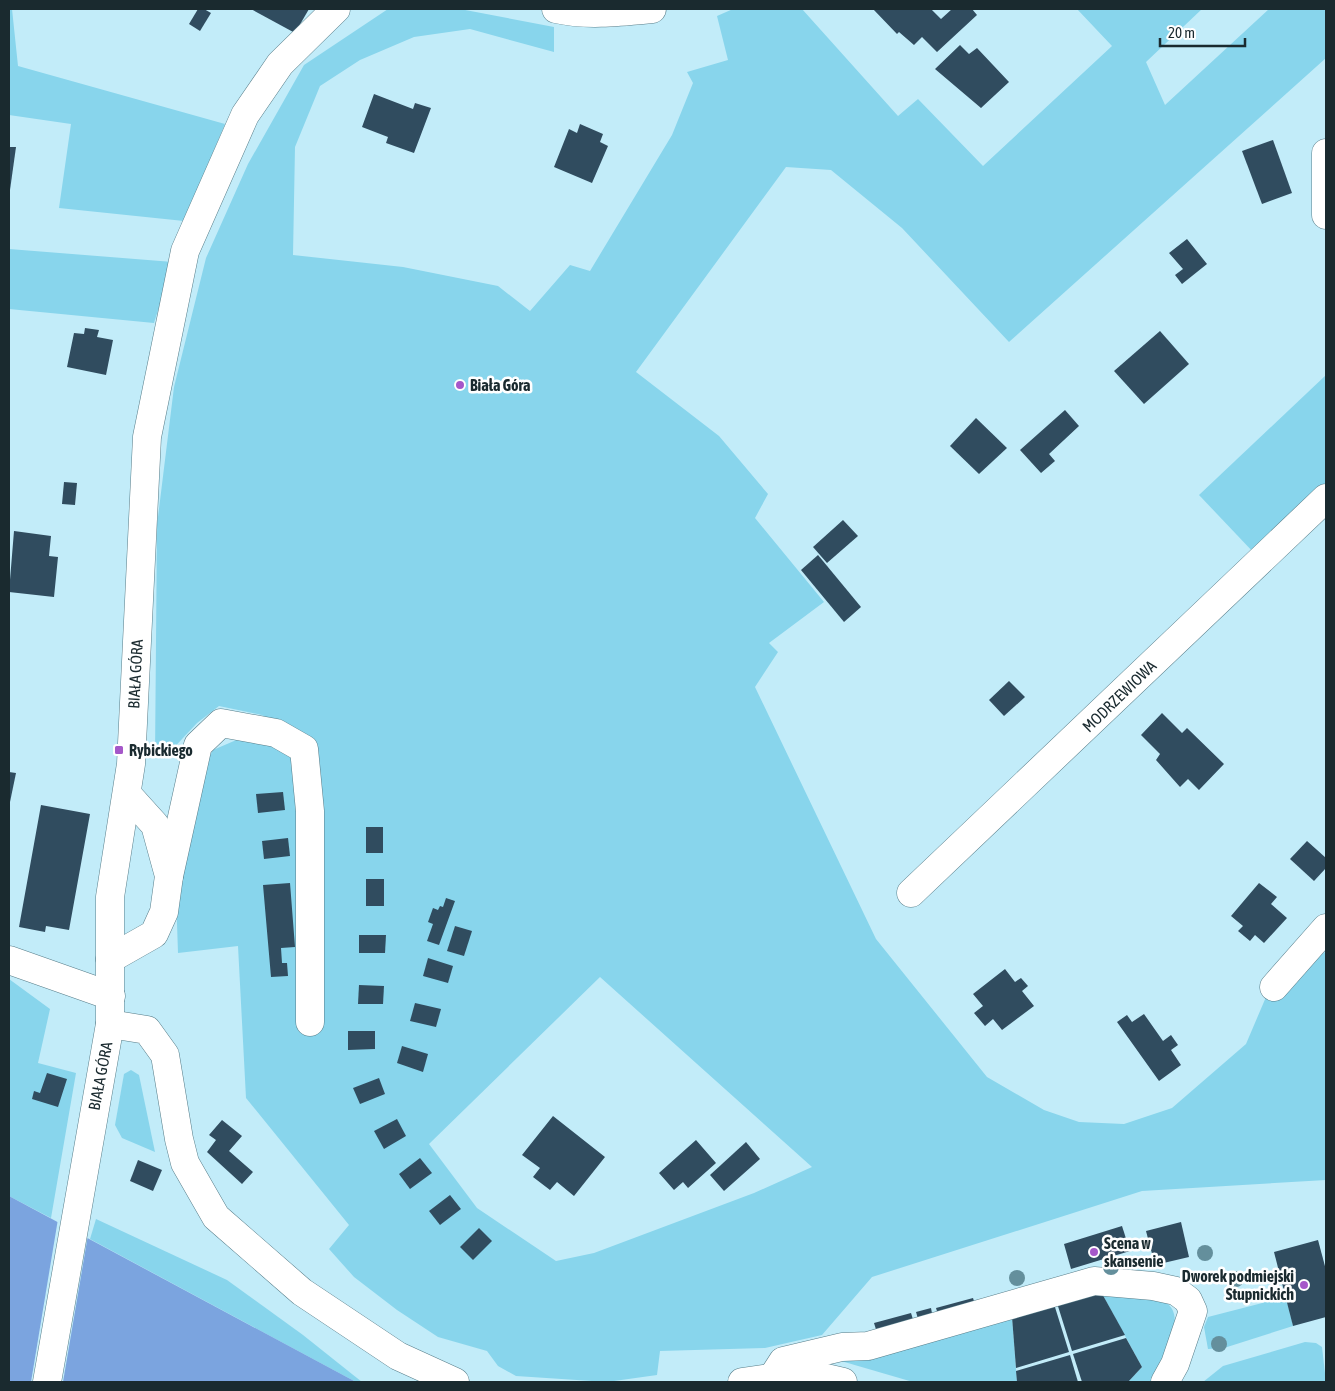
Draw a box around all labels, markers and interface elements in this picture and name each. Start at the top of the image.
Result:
scale bar [1160,15,1245,47]
text: 20 m [1168,24,1195,41]
place label: Biała Góra [470,376,530,394]
marker: Biała Góra [454,379,466,391]
street label: BIAŁA GÓRA [124,639,146,709]
street label: MODRZEWIOWA [1079,656,1160,735]
place label: Rybickiego [129,741,193,759]
marker: Rybickiego [113,744,125,756]
street label: BIAŁA GÓRA [85,1040,115,1112]
place label: Scena w skansenie [1104,1234,1164,1270]
marker: Scena w skansenie [1088,1246,1100,1258]
place label: Dworek podmiejski Stupnickich [1182,1267,1294,1303]
marker: Dworek podmiejski Stupnickich [1298,1279,1310,1291]

